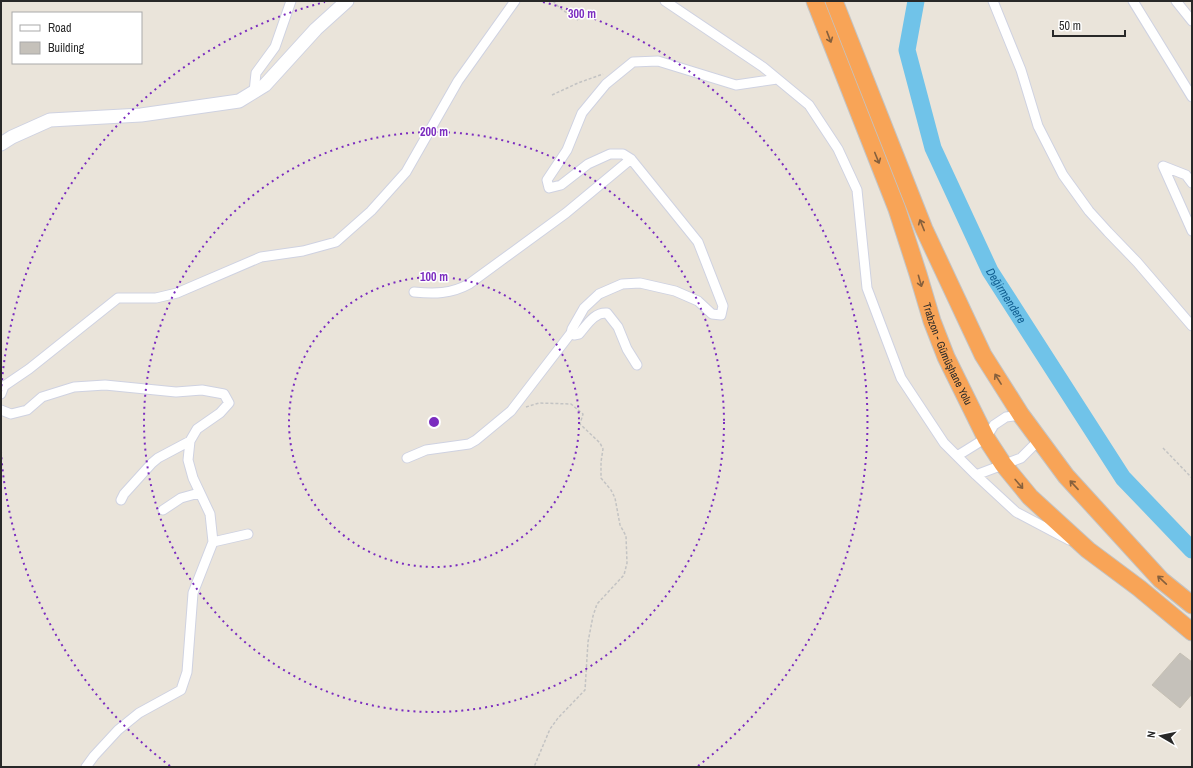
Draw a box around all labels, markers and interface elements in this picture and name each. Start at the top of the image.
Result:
text: 300 m [568,6,596,22]
legend [12,12,142,64]
scale bar [1053,12,1125,38]
text: 50 m [1059,18,1081,34]
text: Road [48,20,72,36]
one-way arrow [826,31,834,43]
text: Building [48,40,85,56]
text: 200 m [420,124,448,140]
one-way arrow [873,152,881,164]
one-way arrow [918,220,925,232]
water label: Değirmendere [982,265,1030,327]
text: 100 m [420,269,448,285]
one-way arrow [917,274,924,287]
street label: Trabzon - Gümüşhane Yolu [920,301,975,407]
one-way arrow [994,373,1002,385]
centre of rings [427,415,441,429]
one-way arrow [1015,479,1024,490]
one-way arrow [1070,480,1079,490]
one-way arrow [1157,575,1167,585]
north arrow [1141,716,1181,756]
text: N [1144,730,1159,739]

